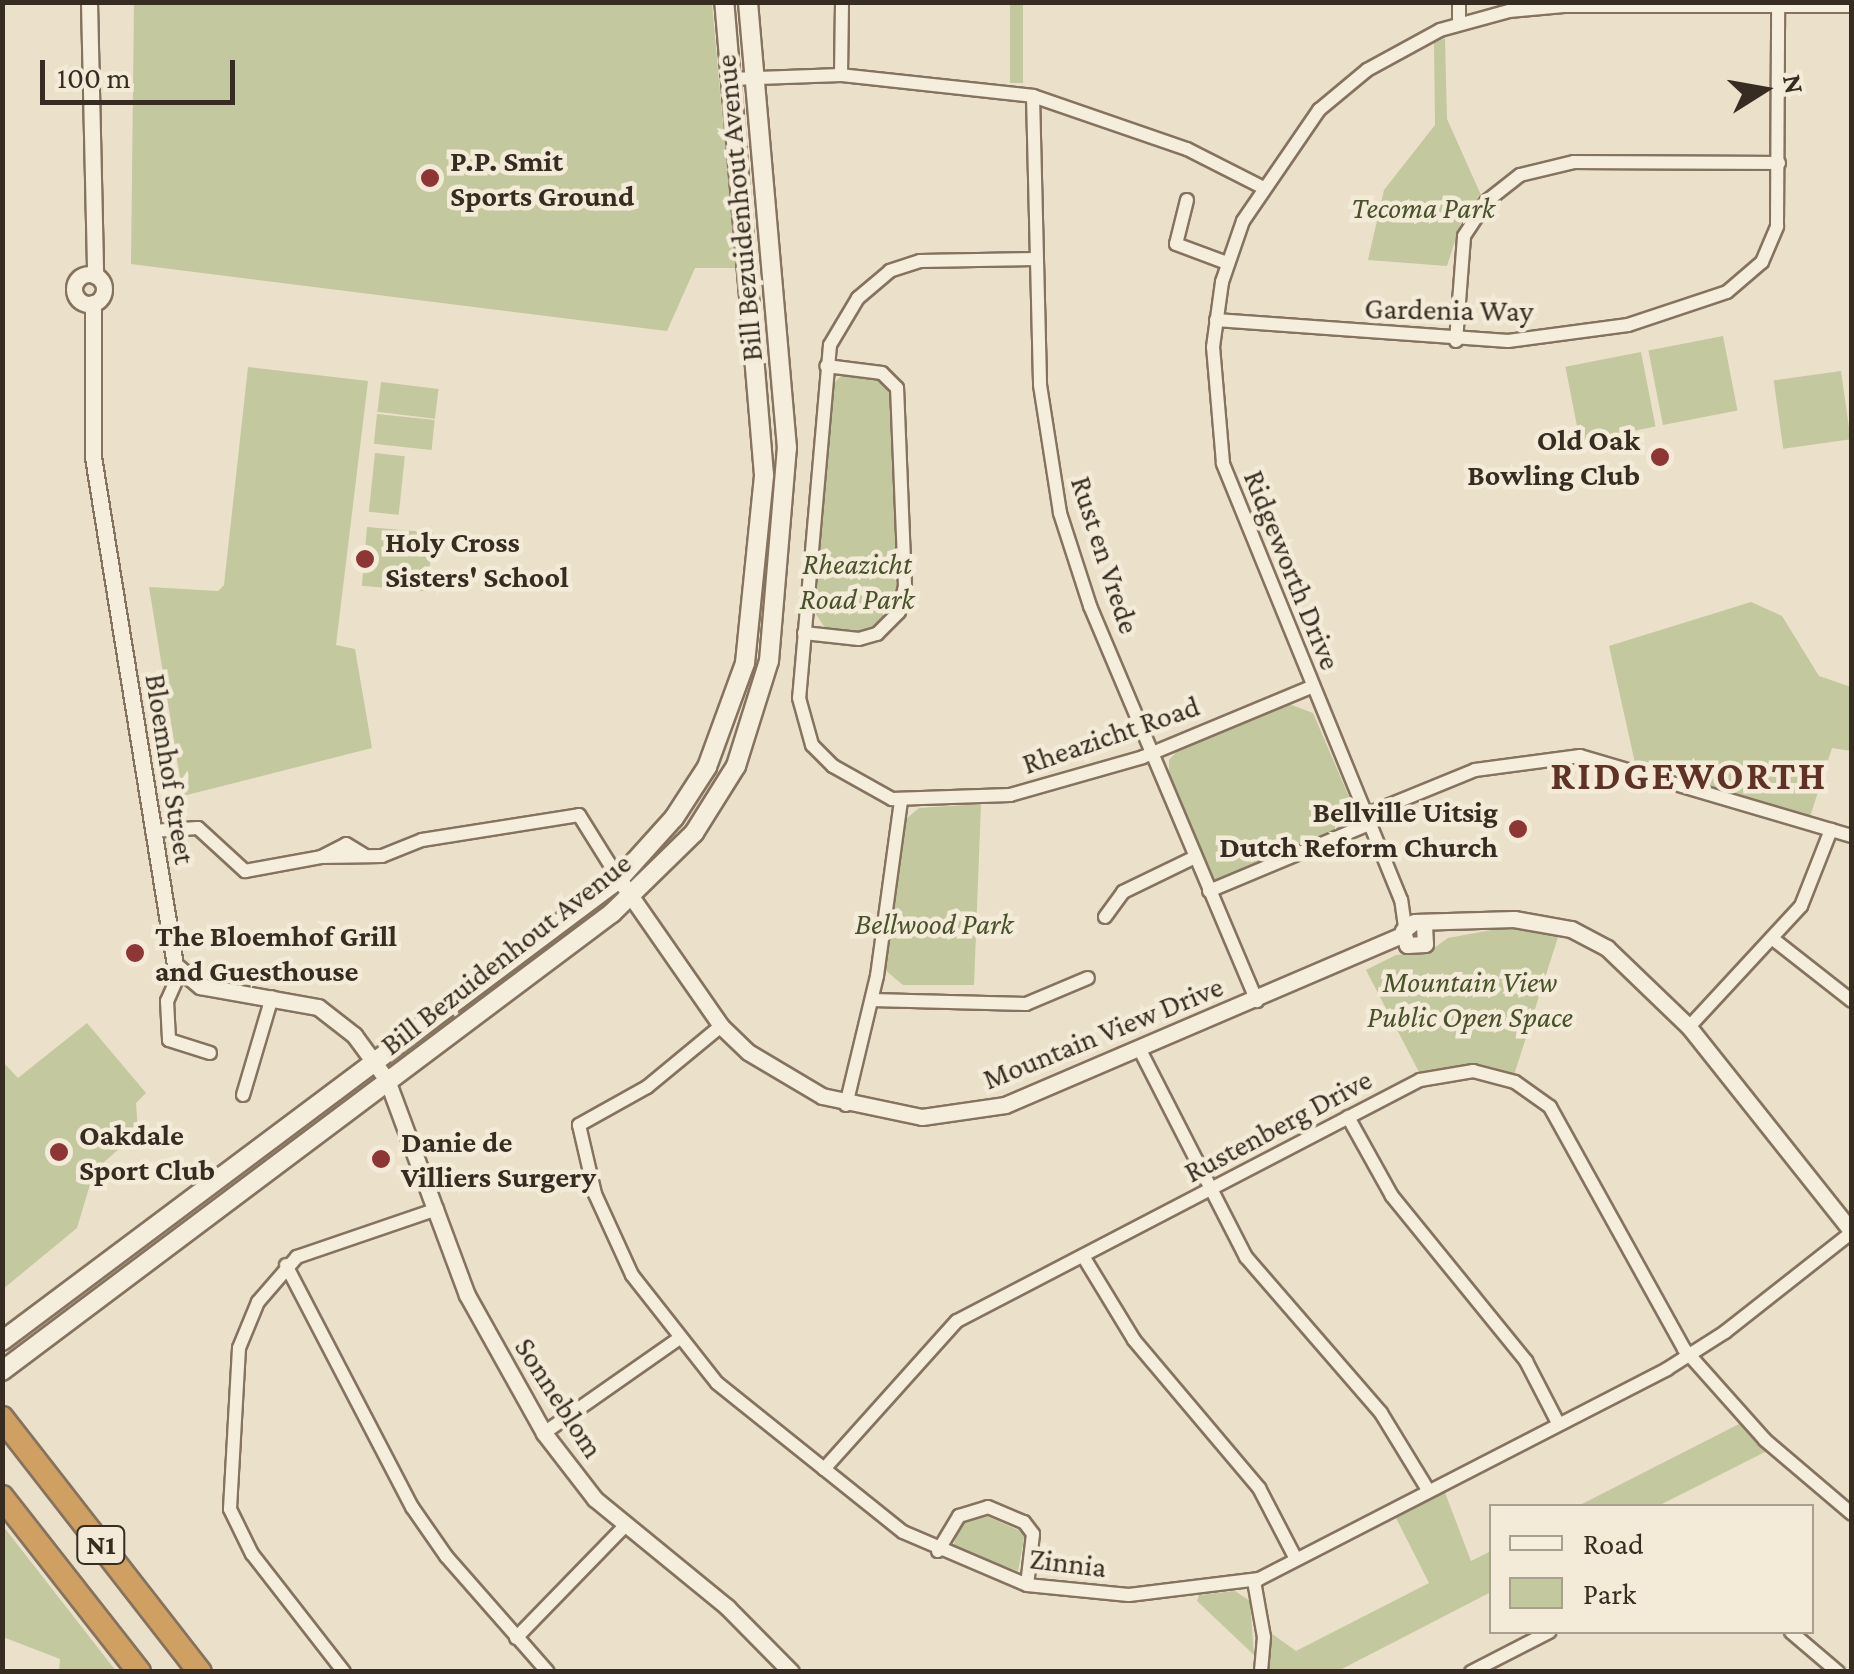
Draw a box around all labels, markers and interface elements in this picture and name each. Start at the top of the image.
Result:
scale bar [45,40,240,102]
north arrow [1714,40,1814,140]
street label: Bill Bezuidenhout Avenue [708,53,770,363]
text: 100 m [57,61,131,94]
text: N [1777,72,1811,97]
place label: P.P. Smit Sports Ground [450,143,634,214]
marker: P.P. Smit Sports Ground [419,167,441,189]
park label: Tecoma Park [1351,190,1495,226]
street label: Gardenia Way [1364,291,1534,329]
place label: Old Oak Bowling Club [1467,422,1640,492]
marker: Old Oak Bowling Club [1649,446,1671,468]
street label: Ridgeworth Drive [1236,465,1348,675]
street label: Rust en Vrede [1063,472,1147,638]
place label: Holy Cross Sisters' School [385,524,569,594]
park label: Rheazicht Road Park [800,546,914,616]
marker: Holy Cross Sisters' School [354,548,376,570]
street label: Bloemhof Street [137,671,203,867]
street label: Rheazicht Road [1018,688,1204,782]
district label: RIDGEWORTH [1550,752,1828,800]
place label: Bellville Uitsig Dutch Reform Church [1219,794,1498,864]
marker: Bellville Uitsig Dutch Reform Church [1507,818,1529,840]
street label: Bill Bezuidenhout Avenue [374,845,638,1063]
park label: Bellwood Park [855,906,1013,942]
place label: The Bloemhof Grill and Guesthouse [155,918,397,988]
marker: The Bloemhof Grill and Guesthouse [124,942,146,964]
park label: Mountain View Public Open Space [1367,964,1573,1034]
street label: Mountain View Drive [978,968,1228,1098]
street label: Rustenberg Drive [1178,1062,1378,1190]
place label: Oakdale Sport Club [79,1117,215,1188]
place label: Danie de Villiers Surgery [401,1124,596,1194]
marker: Oakdale Sport Club [48,1141,70,1163]
marker: Danie de Villiers Surgery [370,1148,392,1170]
street label: Sonneblom [507,1331,611,1465]
legend [1489,1504,1814,1634]
road number: N1 [76,1522,126,1568]
text: Road [1583,1527,1644,1560]
street label: Zinnia [1027,1540,1109,1586]
text: Park [1583,1577,1636,1610]

